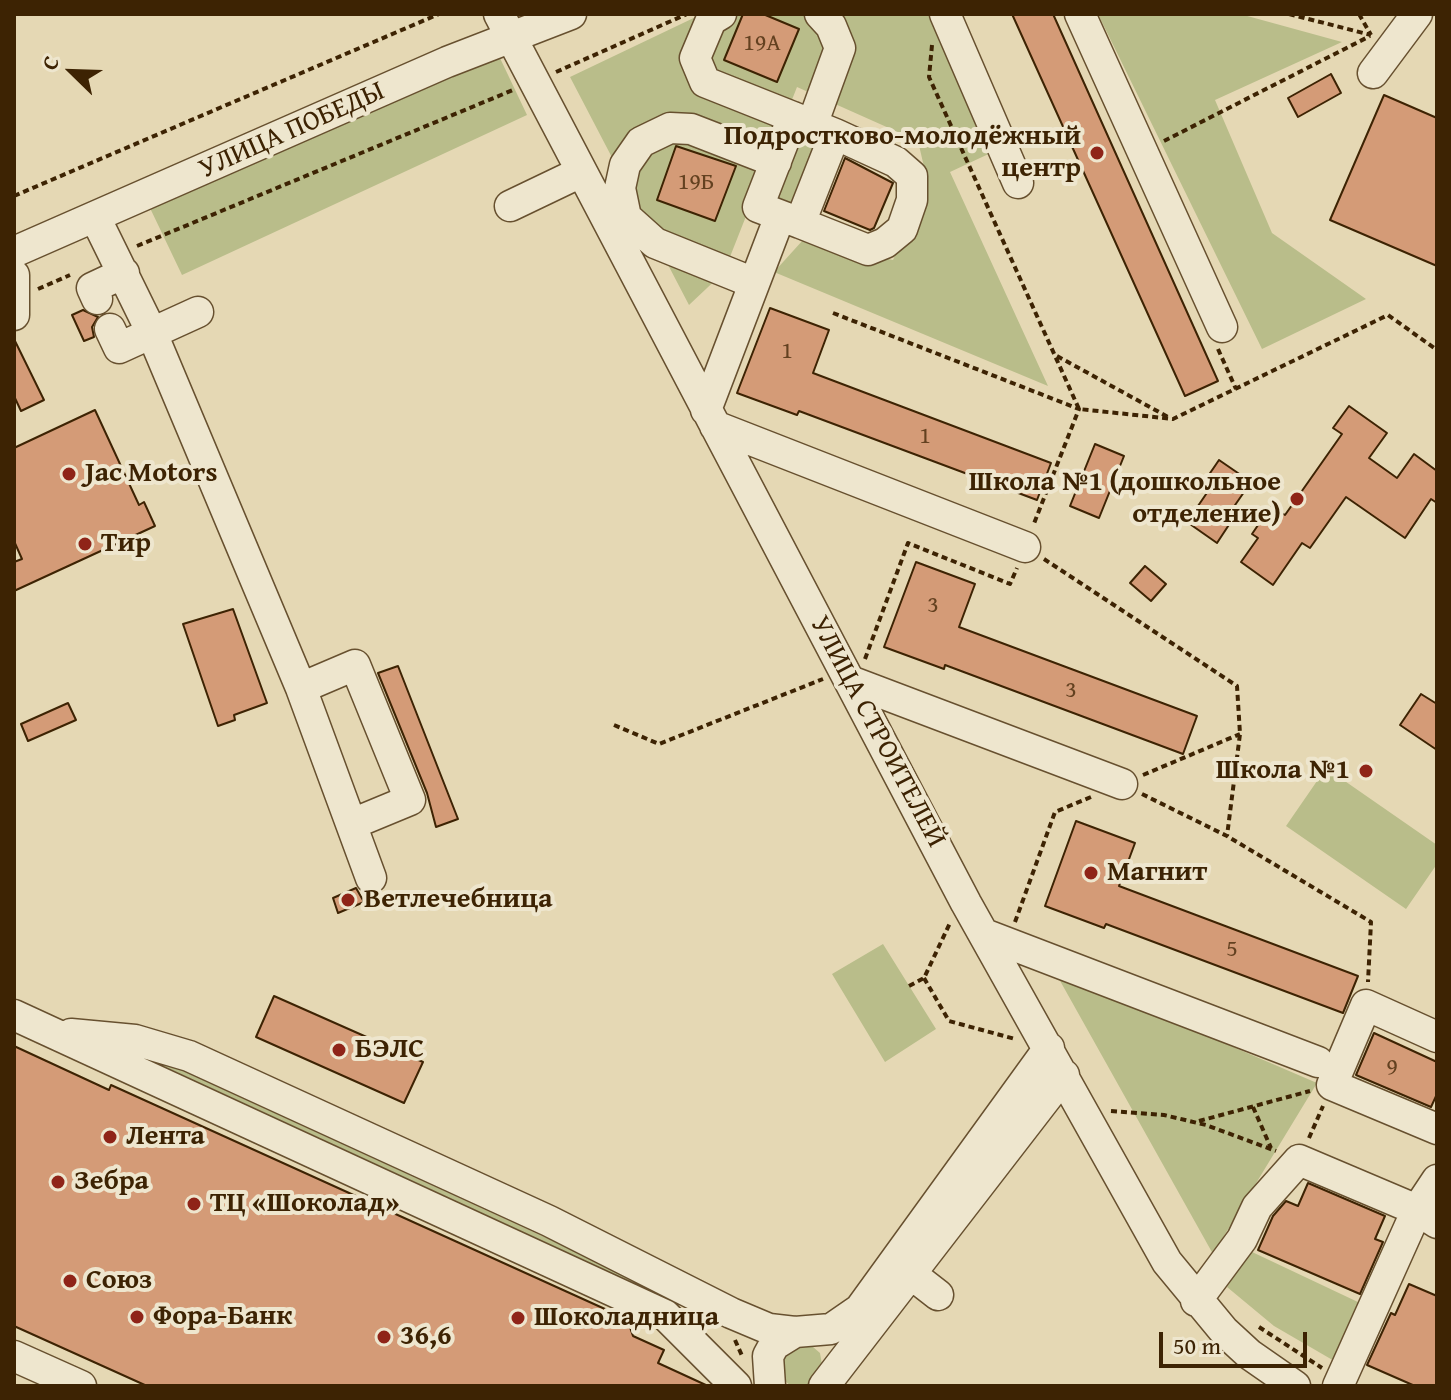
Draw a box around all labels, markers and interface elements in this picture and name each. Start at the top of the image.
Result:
house number: 19А [743,30,781,58]
north arrow [32,32,112,112]
text: С [33,51,67,75]
street label: УЛИЦА ПОБЕДЫ [194,75,390,187]
place label: Подростково-молодёжный центр [724,120,1081,186]
marker: Подростково-молодёжный центр [1088,144,1106,162]
house number: 19Б [678,169,714,197]
house number: 1 [781,338,793,366]
house number: 1 [919,423,931,451]
place label: Jac Motors [85,457,217,491]
marker: Jac Motors [60,465,78,483]
place label: Школа №1 (дошкольное отделение) [969,466,1281,532]
marker: Школа №1 (дошкольное отделение) [1288,490,1306,508]
place label: Тир [101,527,151,561]
marker: Тир [76,535,94,553]
house number: 3 [927,592,939,620]
street label: УЛИЦА СТРОИТЕЛЕЙ [802,610,952,854]
house number: 3 [1065,677,1077,705]
place label: Школа №1 [1216,754,1350,788]
marker: Школа №1 [1357,762,1375,780]
place label: Магнит [1107,856,1207,890]
marker: Магнит [1082,864,1100,882]
place label: Ветлечебница [364,883,553,917]
marker: Ветлечебница [339,891,357,909]
house number: 5 [1226,936,1238,964]
place label: БЭЛС [355,1033,424,1067]
marker: БЭЛС [330,1041,348,1059]
house number: 9 [1386,1054,1398,1082]
place label: Лента [126,1120,205,1154]
marker: Лента [101,1128,119,1146]
place label: Зебра [74,1165,149,1199]
marker: Зебра [49,1173,67,1191]
place label: ТЦ «Шоколад» [210,1187,399,1221]
marker: ТЦ «Шоколад» [185,1195,203,1213]
place label: Союз [86,1264,152,1298]
marker: Союз [61,1272,79,1290]
place label: Фора-Банк [153,1300,292,1334]
place label: Шоколадница [534,1301,719,1335]
marker: Фора-Банк [128,1308,146,1326]
marker: Шоколадница [509,1309,527,1327]
scale bar [1163,1316,1311,1366]
place label: 36,6 [400,1320,451,1354]
marker: 36,6 [375,1328,393,1346]
text: 50 m [1173,1328,1221,1363]

